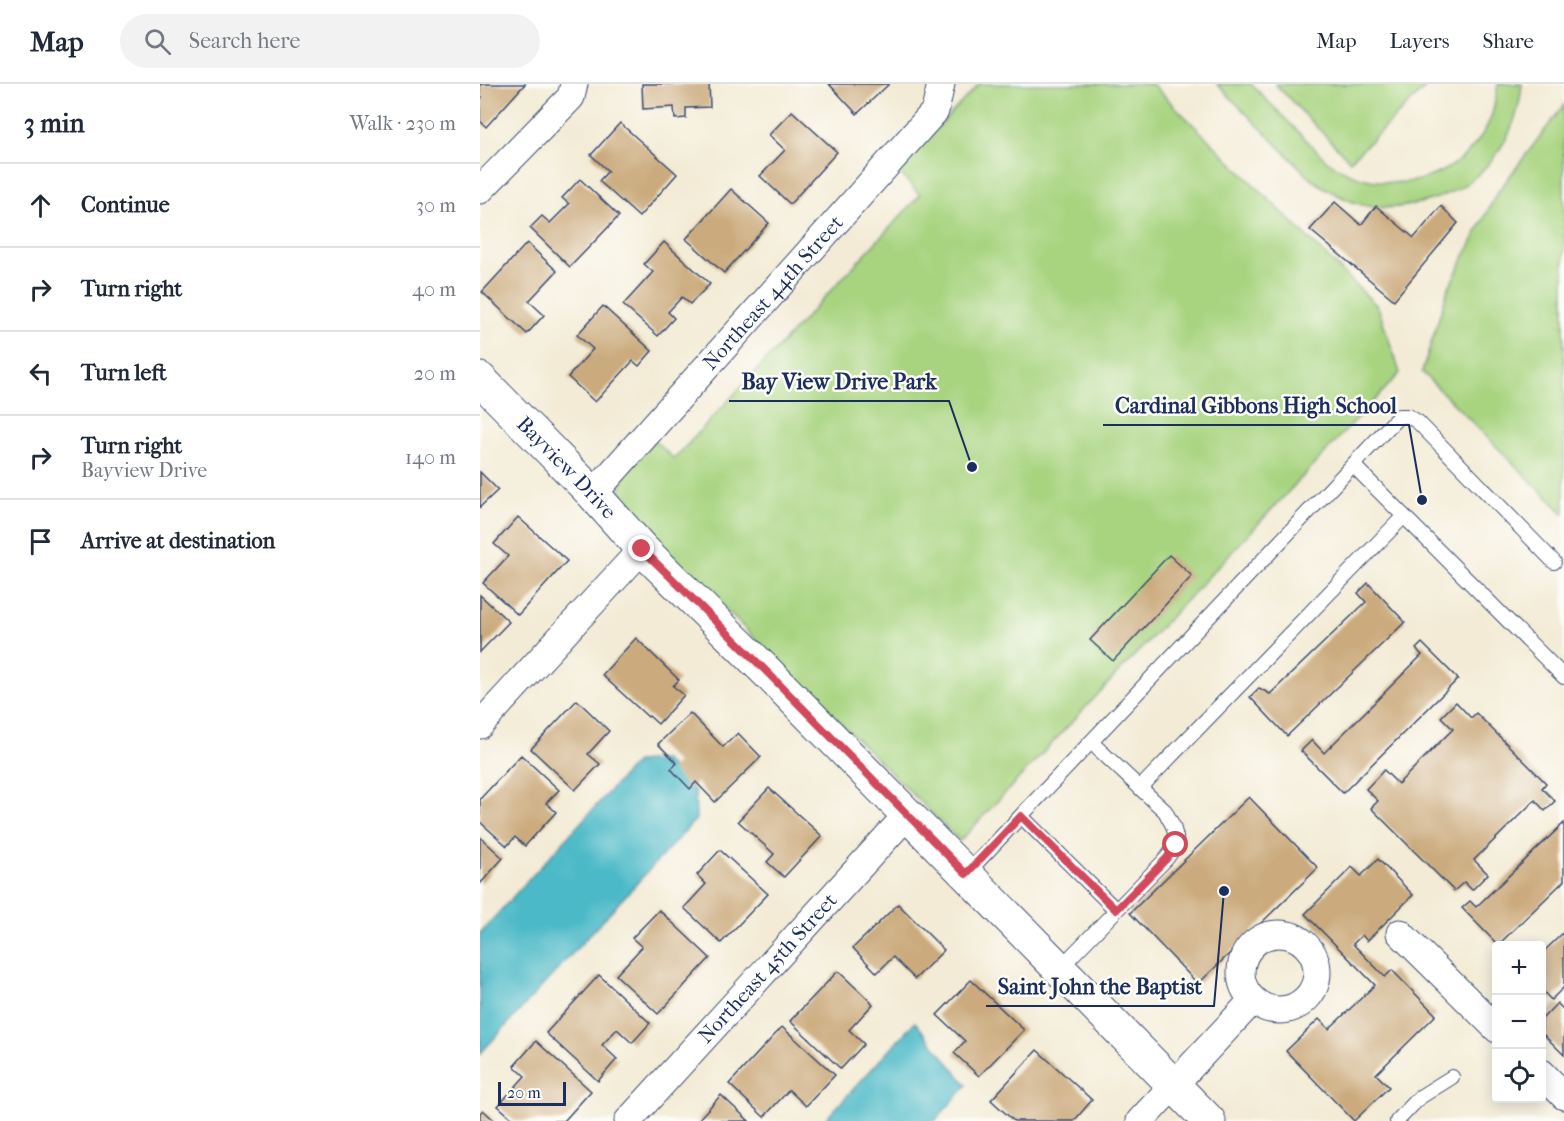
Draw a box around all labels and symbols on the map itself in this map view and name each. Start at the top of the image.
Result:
street label: Northeast 44th Street [698,210,848,375]
callout: Bay View Drive Park [729,361,949,401]
text: Bay View Drive Park [741,369,937,395]
callout: Cardinal Gibbons High School [1103,385,1409,425]
text: Cardinal Gibbons High School [1115,393,1398,419]
street label: Bayview Drive [512,412,621,524]
route end [628,535,654,561]
route start [1162,831,1188,857]
street label: Northeast 45th Street [693,888,842,1048]
callout: Saint John the Baptist [986,966,1214,1006]
text: Saint John the Baptist [998,974,1203,1000]
scale bar [498,1079,566,1106]

